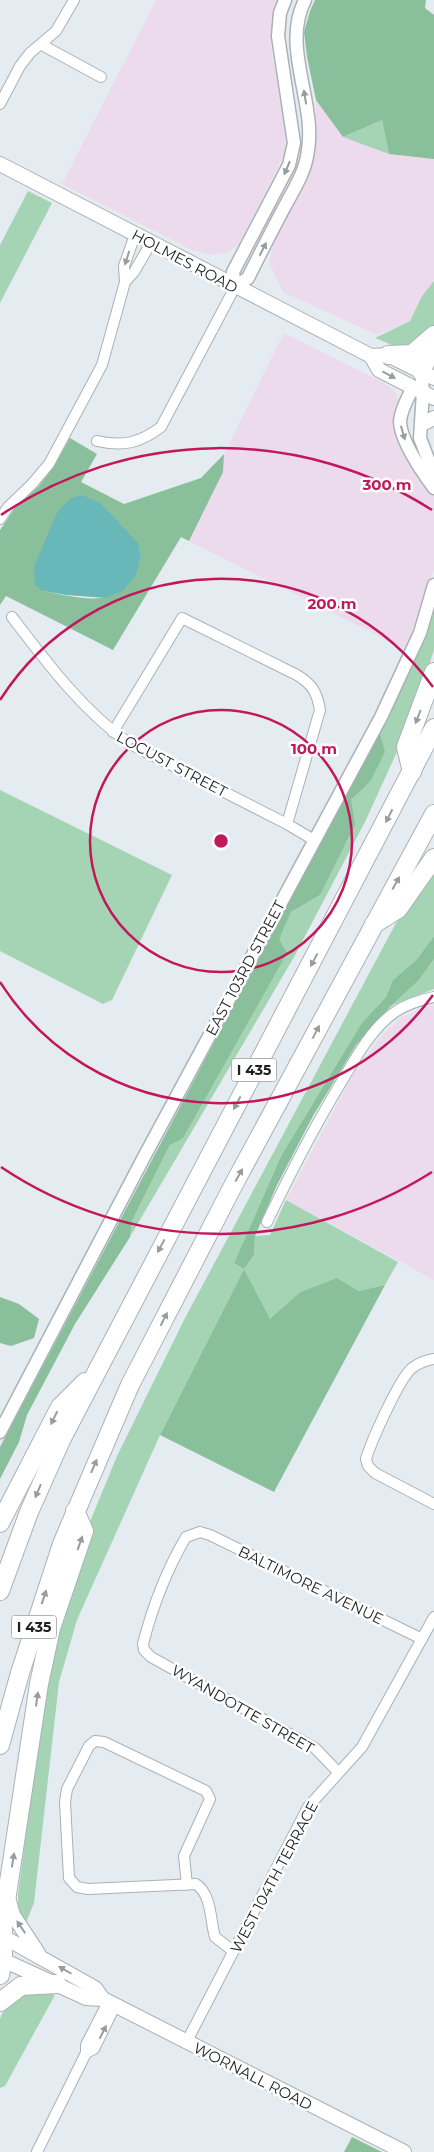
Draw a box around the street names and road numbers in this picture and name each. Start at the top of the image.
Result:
street label: HOLMES ROAD [129,225,241,297]
street label: LOCUST STREET [113,727,231,801]
street label: EAST 103RD STREET [201,897,289,1039]
road number: I 435 [232,1058,276,1082]
street label: BALTIMORE AVENUE [235,1542,387,1628]
road number: I 435 [12,1615,56,1638]
street label: WYANDOTTE STREET [168,1660,318,1758]
street label: WEST 104TH TERRACE [226,1798,322,1956]
street label: WORNALL ROAD [190,2038,316,2114]

